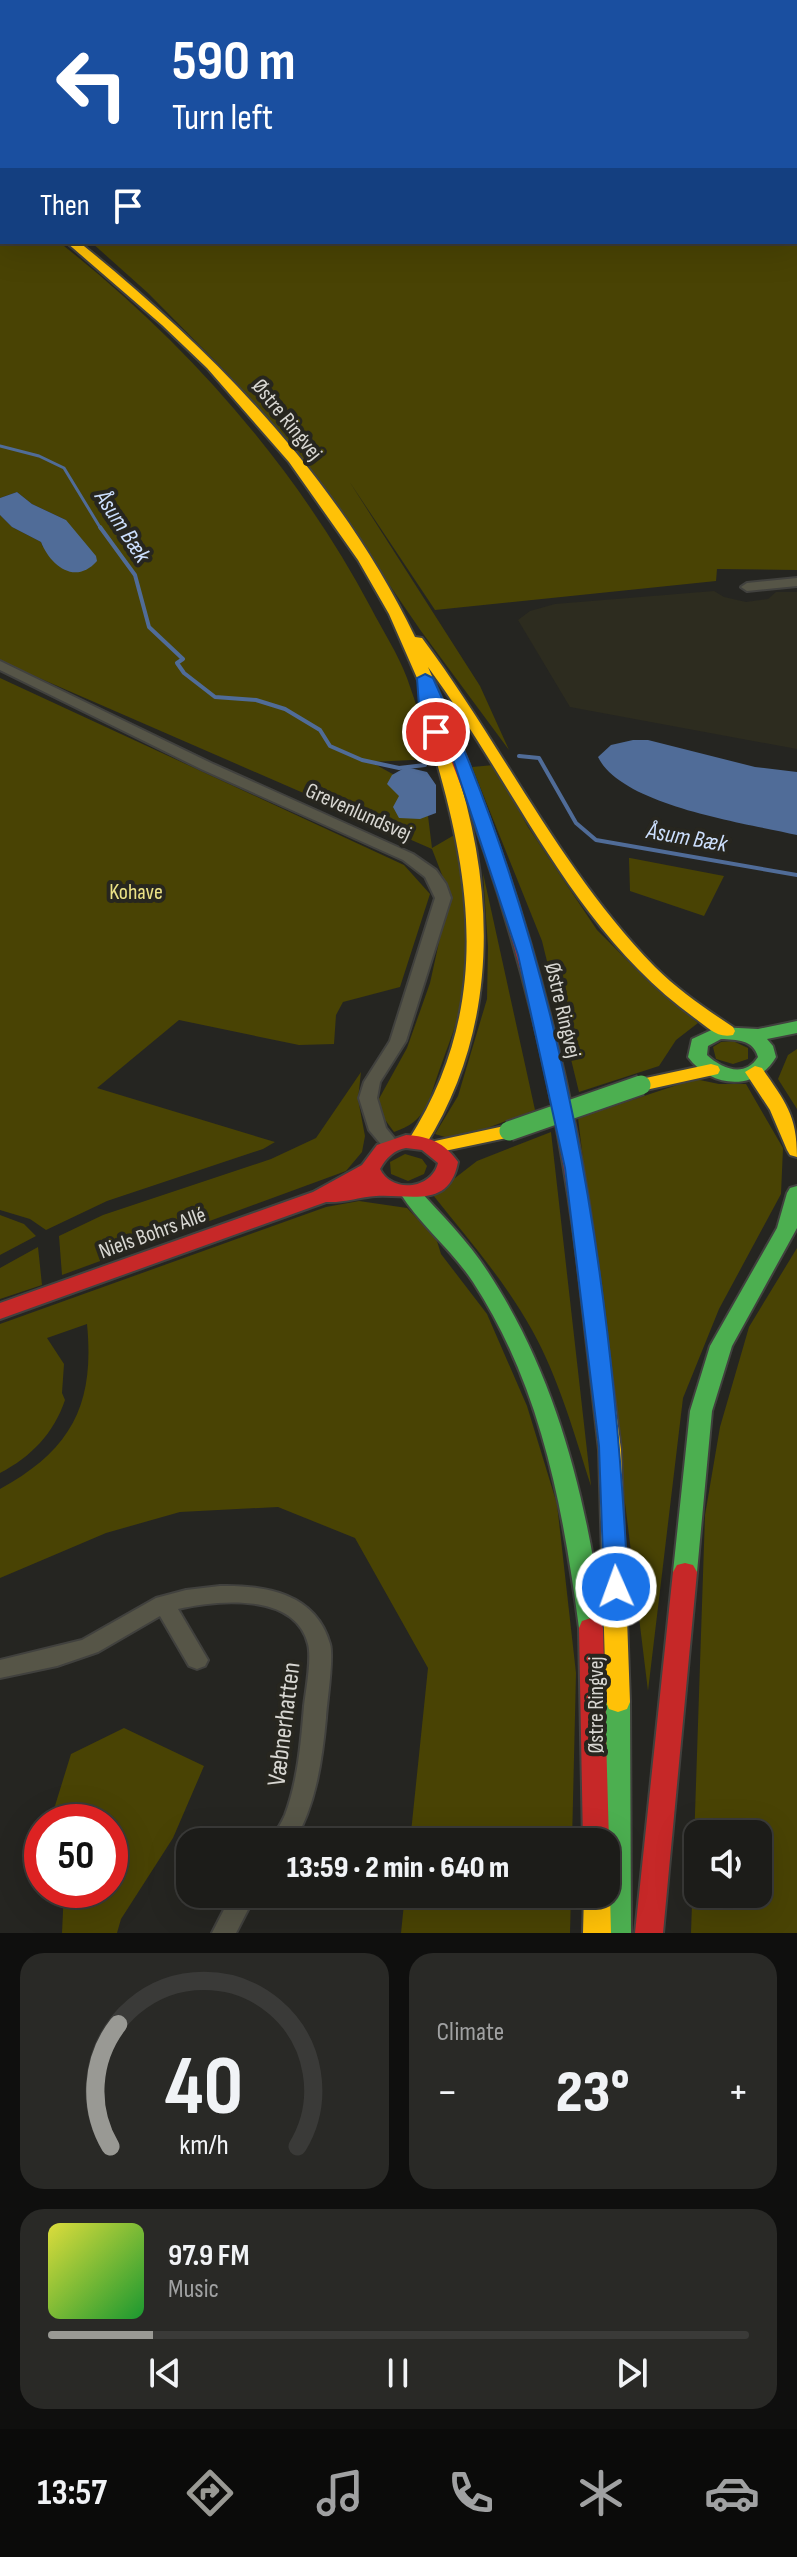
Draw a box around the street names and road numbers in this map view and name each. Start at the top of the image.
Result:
street label: Østre Ringvej [246,374,328,466]
street label: Grevenlundsvej [301,777,416,848]
street label: Østre Ringvej [538,960,587,1061]
street label: Niels Bohrs Allé [95,1202,210,1265]
street label: Østre Ringvej [583,1656,610,1753]
street label: Væbnerhatten [262,1660,307,1788]

